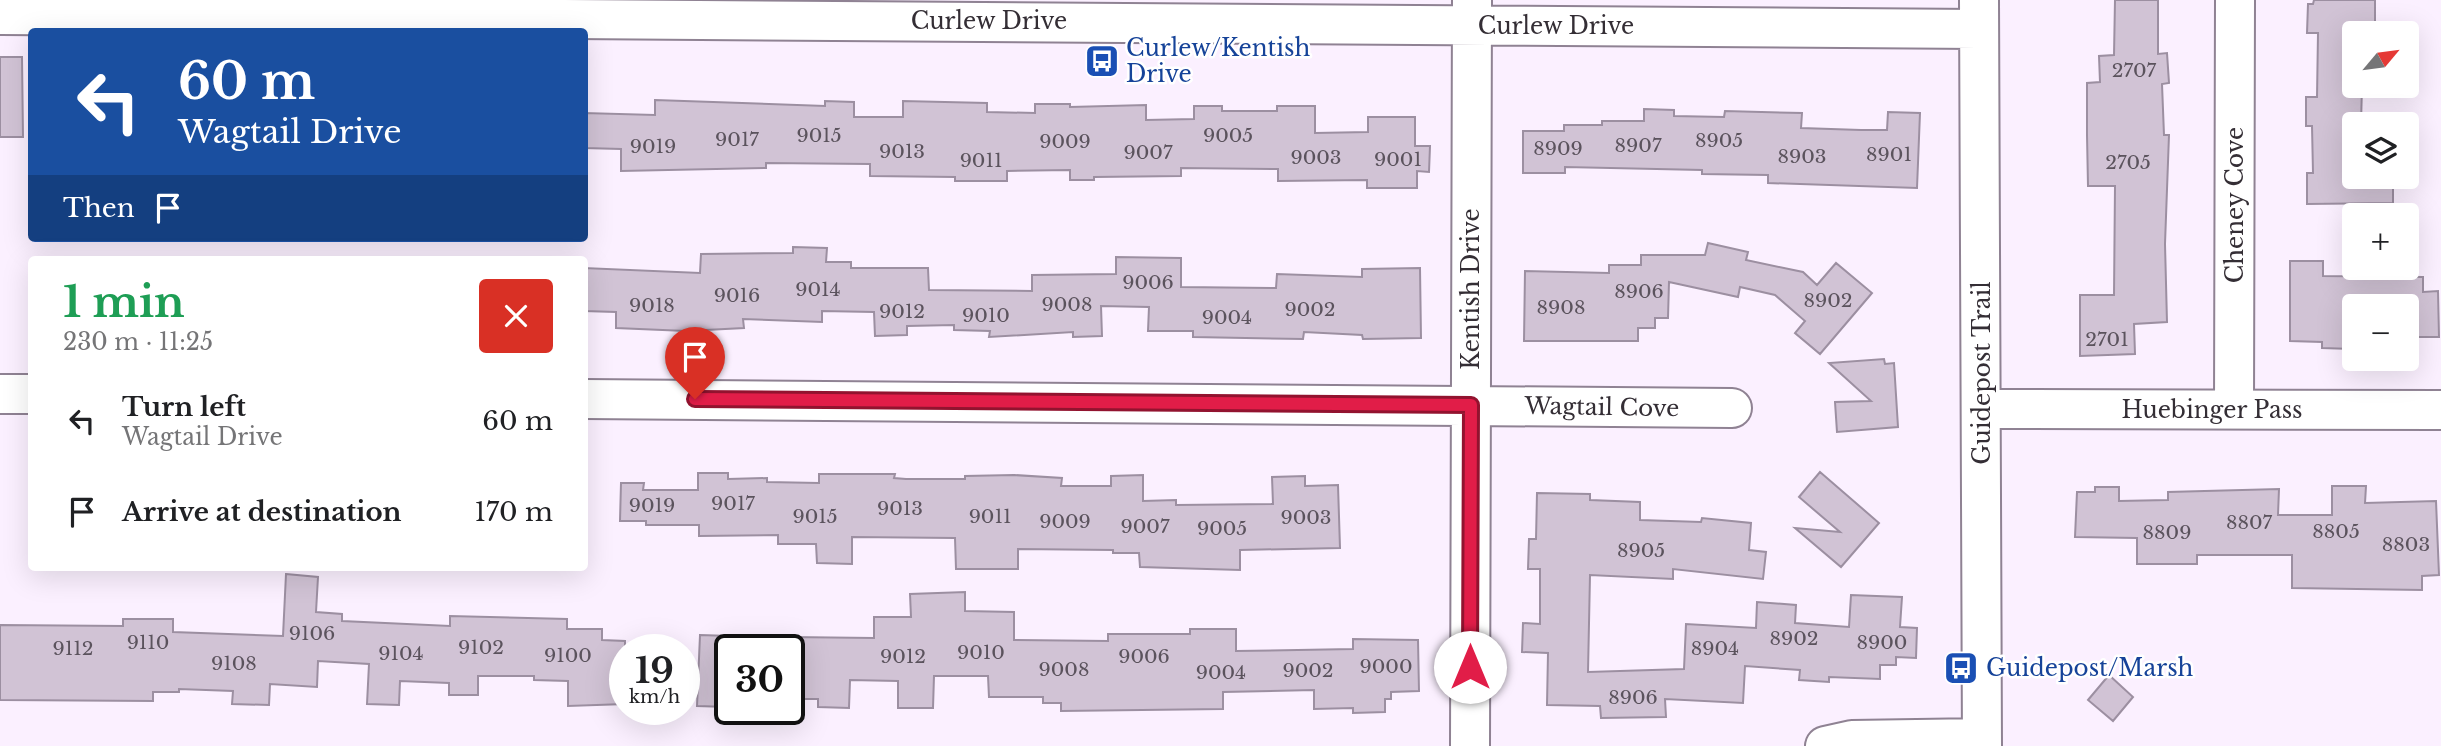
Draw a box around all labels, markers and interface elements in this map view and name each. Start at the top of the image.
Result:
street label: Curlew Drive [911,7,1067,35]
street label: Curlew Drive [1478,12,1634,40]
north arrow [2342,21,2418,98]
map controls [2342,21,2419,371]
place label: Curlew/Kentish Drive [1126,34,1310,88]
bus stop icon: Curlew/Kentish Drive [1083,42,1121,80]
text: 60 m [178,51,315,112]
icon: left [63,56,154,147]
house number: 2707 [2112,59,2157,82]
text: Wagtail Drive [178,112,402,152]
button: layers [2342,112,2419,189]
house number: 9015 [796,124,842,147]
house number: 9005 [1203,124,1253,147]
street label: Cheney Cove [2221,127,2249,283]
house number: 9017 [715,128,759,151]
house number: 8905 [1695,129,1743,152]
house number: 9009 [1039,130,1091,153]
house number: 8907 [1615,134,1662,157]
house number: 9019 [630,135,676,158]
house number: 8909 [1533,137,1583,160]
house number: 9013 [879,140,925,163]
house number: 9007 [1124,141,1173,164]
house number: 8901 [1866,143,1912,166]
house number: 8903 [1777,145,1827,168]
house number: 9003 [1290,146,1342,169]
house number: 9001 [1374,148,1422,171]
house number: 9011 [960,149,1002,172]
house number: 2705 [2105,151,2151,174]
icon: arrive [149,189,187,227]
text: Then [63,192,135,224]
button: + [2342,203,2419,280]
street label: Kentish Drive [1457,208,1485,370]
house number: 9006 [1122,271,1174,294]
text: 1 min [63,276,185,328]
house number: 9014 [795,278,841,301]
button: close [479,279,553,353]
house number: 8906 [1614,280,1664,303]
street label: Guidepost Trail [1968,281,1996,465]
house number: 9016 [714,284,760,307]
house number: 8902 [1803,289,1853,312]
house number: 9008 [1042,293,1092,316]
house number: 9018 [629,294,675,317]
button: − [2342,294,2419,371]
house number: 8908 [1537,296,1585,319]
house number: 9002 [1284,298,1336,321]
house number: 9012 [879,300,925,323]
house number: 9010 [962,304,1010,327]
house number: 9004 [1202,306,1252,329]
pin [665,327,725,399]
text: 230 m · 11:25 [63,328,213,356]
house number: 2701 [2085,328,2129,351]
icon: arrive [676,338,714,376]
text: Turn left [122,391,246,423]
street label: Wagtail Cove [1523,392,1680,422]
street label: Huebinger Pass [2121,396,2303,424]
icon: left [63,402,101,440]
text: 60 m [482,405,553,437]
text: Wagtail Drive [122,423,283,451]
house number: 9017 [711,492,755,515]
icon: arrive [63,493,101,531]
house number: 9019 [629,494,675,517]
text: Arrive at destination [122,496,402,528]
text: 170 m [474,496,553,528]
house number: 9013 [877,497,923,520]
house number: 9015 [792,505,838,528]
house number: 9011 [969,505,1011,528]
house number: 9003 [1280,506,1332,529]
house number: 9009 [1039,510,1091,533]
house number: 8807 [2226,511,2273,534]
house number: 9007 [1121,515,1170,538]
house number: 9005 [1197,517,1247,540]
house number: 8805 [2312,520,2360,543]
house number: 8809 [2143,521,2191,544]
house number: 8803 [2382,533,2430,556]
house number: 8905 [1617,539,1665,562]
house number: 9106 [289,622,335,645]
house number: 8902 [1769,627,1819,650]
position arrow [1433,630,1507,704]
house number: 9110 [127,631,169,654]
house number: 8900 [1857,631,1907,654]
speed limit sign: 30 [714,634,805,725]
house number: 9102 [458,636,504,659]
house number: 9112 [53,637,93,660]
house number: 8904 [1691,637,1739,660]
house number: 9010 [957,641,1005,664]
house number: 9104 [378,642,424,665]
house number: 9100 [544,644,592,667]
house number: 9012 [880,645,926,668]
house number: 9006 [1118,645,1170,668]
text: 19 [635,649,674,692]
bus stop icon: Guidepost/Marsh [1942,649,1980,687]
house number: 9108 [211,652,257,675]
place label: Guidepost/Marsh [1986,654,2194,682]
house number: 9000 [1360,655,1412,678]
house number: 9008 [1039,658,1089,681]
house number: 9002 [1282,659,1334,682]
house number: 9004 [1196,661,1246,684]
text: km/h [629,686,680,708]
house number: 8906 [1608,686,1658,709]

